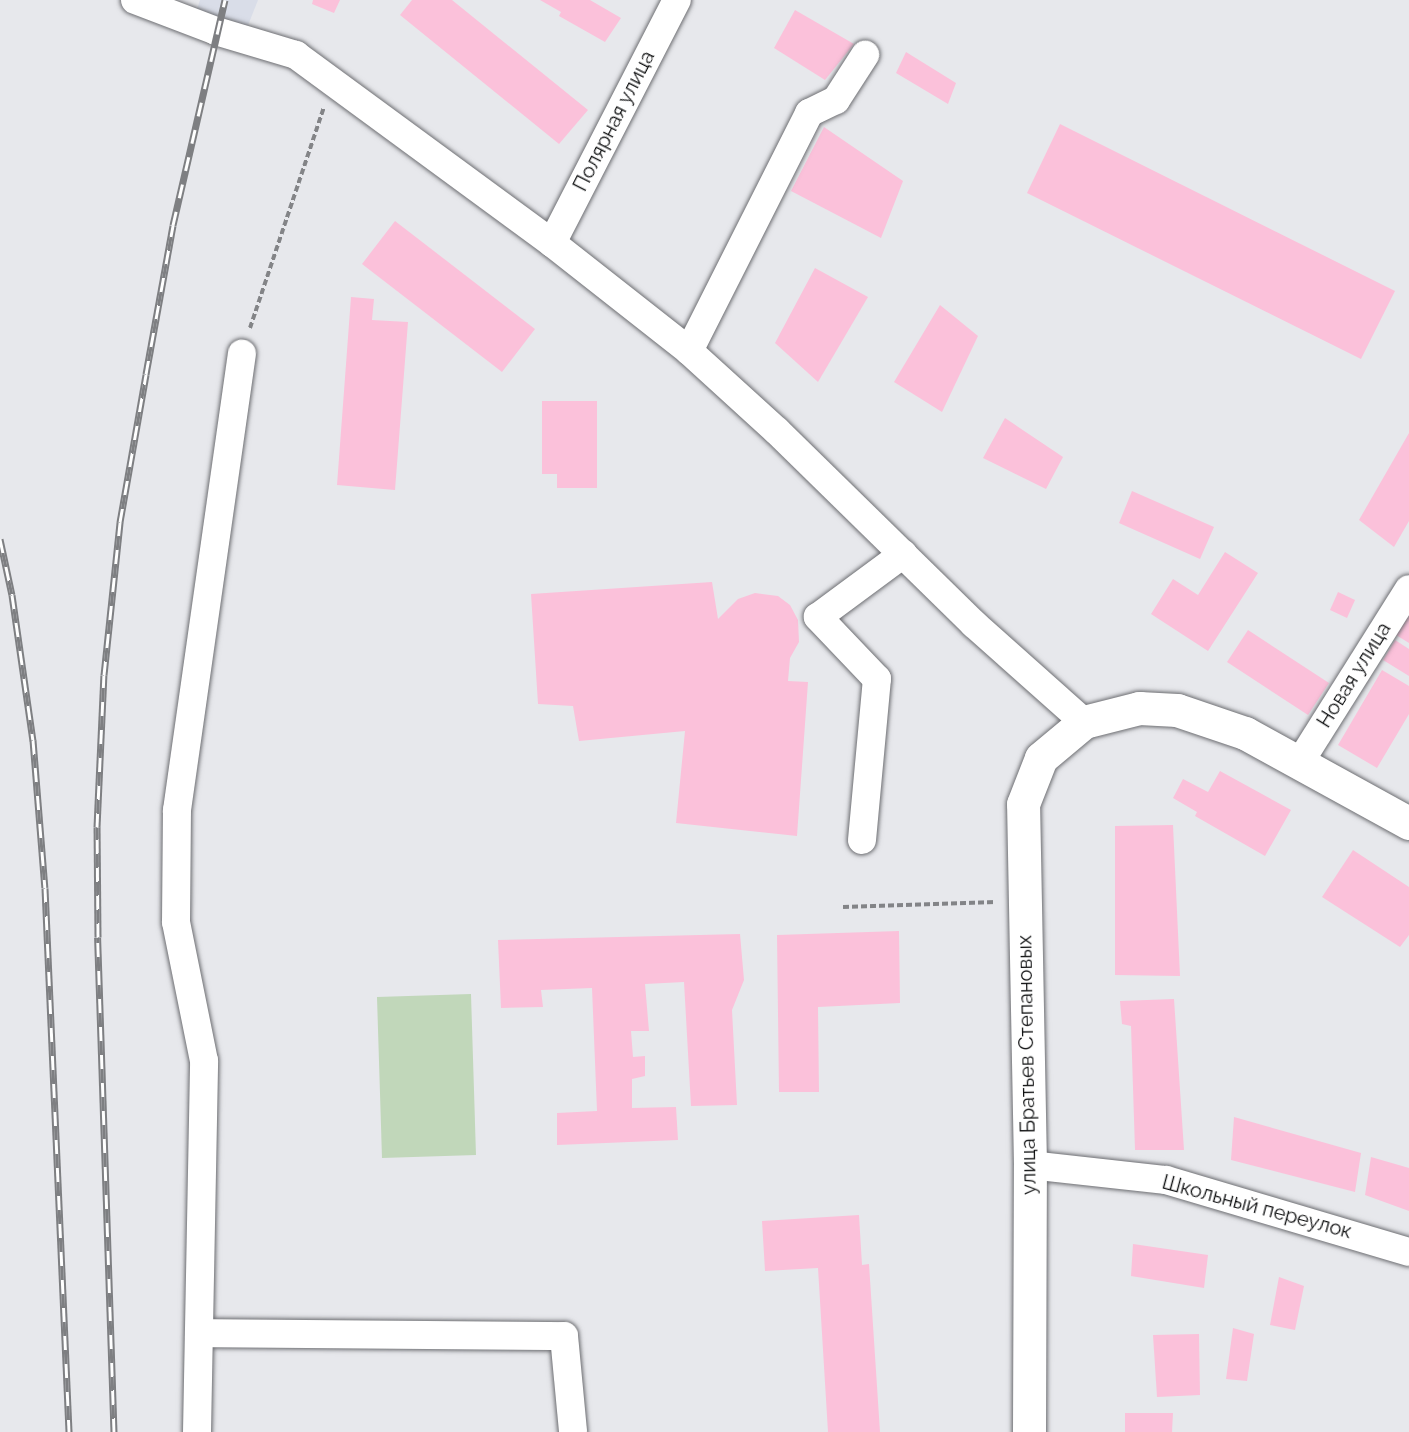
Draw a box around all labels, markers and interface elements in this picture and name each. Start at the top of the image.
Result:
street label: Полярная улица [568,47,660,195]
street label: Новая улица [1312,618,1396,732]
street label: улица Братьев Степановых [1013,935,1041,1195]
street label: Школьный переулок [1159,1170,1355,1244]

